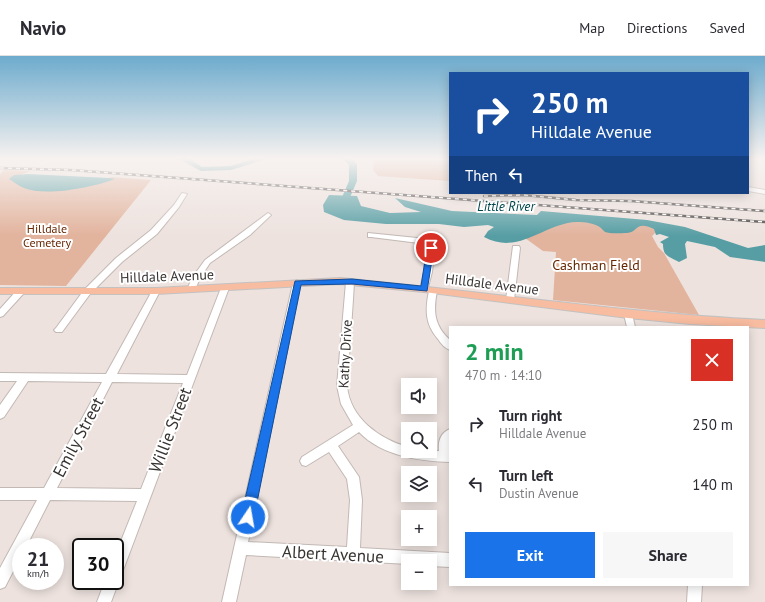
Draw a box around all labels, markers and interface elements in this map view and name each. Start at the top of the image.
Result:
text: Navio [20,16,66,40]
text: Map [579,19,605,37]
text: Directions [627,19,687,37]
text: Saved [709,19,745,37]
text: 250 m [531,84,608,121]
icon: right [465,88,517,140]
text: Hilldale Avenue [531,120,652,143]
icon: left [505,164,527,186]
text: Then [465,166,497,185]
water label: Little River [477,198,535,215]
park label: Hilldale Cemetery [23,221,71,250]
pin [414,231,448,265]
icon: arrive [420,237,442,259]
park label: Cashman Field [552,256,640,274]
street label: Hilldale Avenue [120,265,214,287]
street label: Hilldale Avenue [444,269,540,299]
street label: Kathy Drive [334,319,356,389]
text: 2 min [465,336,524,367]
button: close [691,339,733,381]
text: 470 m · 14:10 [465,367,542,384]
map controls [401,378,437,590]
button: sound [401,378,437,414]
street label: Willie Street [144,384,196,476]
street label: Emily Street [48,393,108,481]
text: Turn right [499,406,562,425]
icon: right [465,413,487,435]
text: 250 m [692,415,733,434]
button: search [401,422,437,458]
text: Hilldale Avenue [499,425,586,442]
button: layers [401,466,437,502]
text: Turn left [499,466,553,485]
icon: left [465,473,487,495]
text: 140 m [692,475,733,494]
text: Dustin Avenue [499,485,579,502]
position arrow [227,496,269,538]
button: + [401,510,437,546]
button: Exit [465,532,595,578]
button: Share [603,532,733,578]
speed limit sign: 30 [72,538,124,590]
street label: Albert Avenue [282,540,384,568]
text: 21 [27,546,49,572]
button: − [401,554,437,590]
text: km/h [27,567,49,580]

